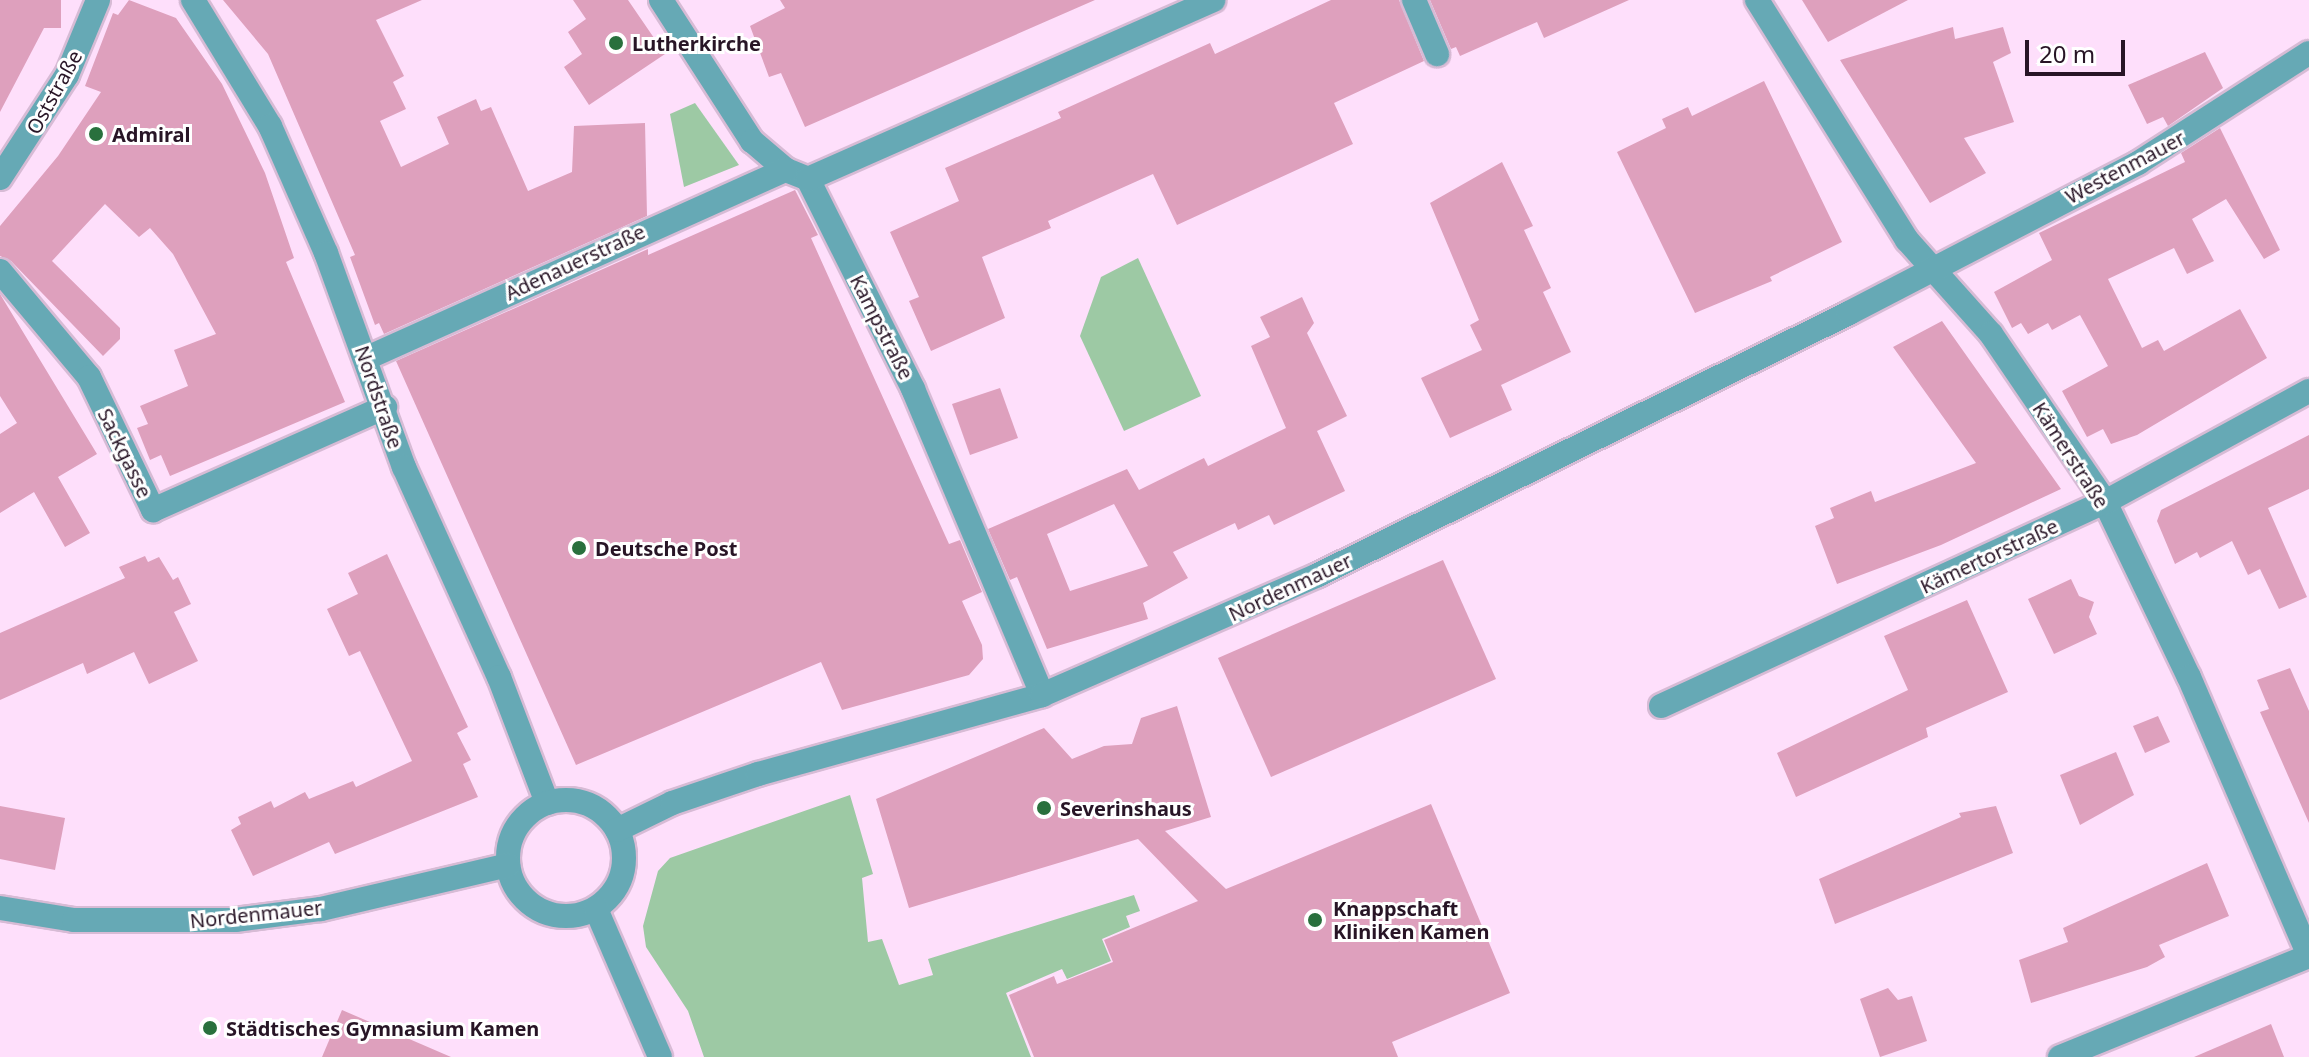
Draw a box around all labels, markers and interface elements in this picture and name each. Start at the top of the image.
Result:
scale bar [2029,24,2129,74]
place label: Lutherkirche [632,31,761,55]
marker: Lutherkirche [607,34,625,52]
text: 20 m [2039,37,2095,70]
street label: Oststraße [21,46,87,138]
place label: Admiral [112,122,190,146]
marker: Admiral [87,125,105,143]
street label: Westenmauer [2061,125,2189,209]
street label: Adenauerstraße [501,219,649,305]
street label: Kampstraße [845,271,919,383]
street label: Nordstraße [350,342,408,452]
street label: Kämerstraße [2028,397,2114,513]
street label: Sackgasse [93,404,157,502]
street label: Kämertorstraße [1916,514,2062,598]
place label: Deutsche Post [595,536,737,560]
marker: Deutsche Post [570,539,588,557]
street label: Nordenmauer [1225,548,1355,626]
place label: Severinshaus [1060,796,1192,820]
marker: Severinshaus [1035,799,1053,817]
street label: Nordenmauer [189,895,323,933]
place label: Knappschaft Kliniken Kamen [1333,896,1489,943]
marker: Knappschaft Kliniken Kamen [1304,909,1326,931]
place label: Städtisches Gymnasium Kamen [226,1016,539,1040]
marker: Städtisches Gymnasium Kamen [201,1019,219,1037]

